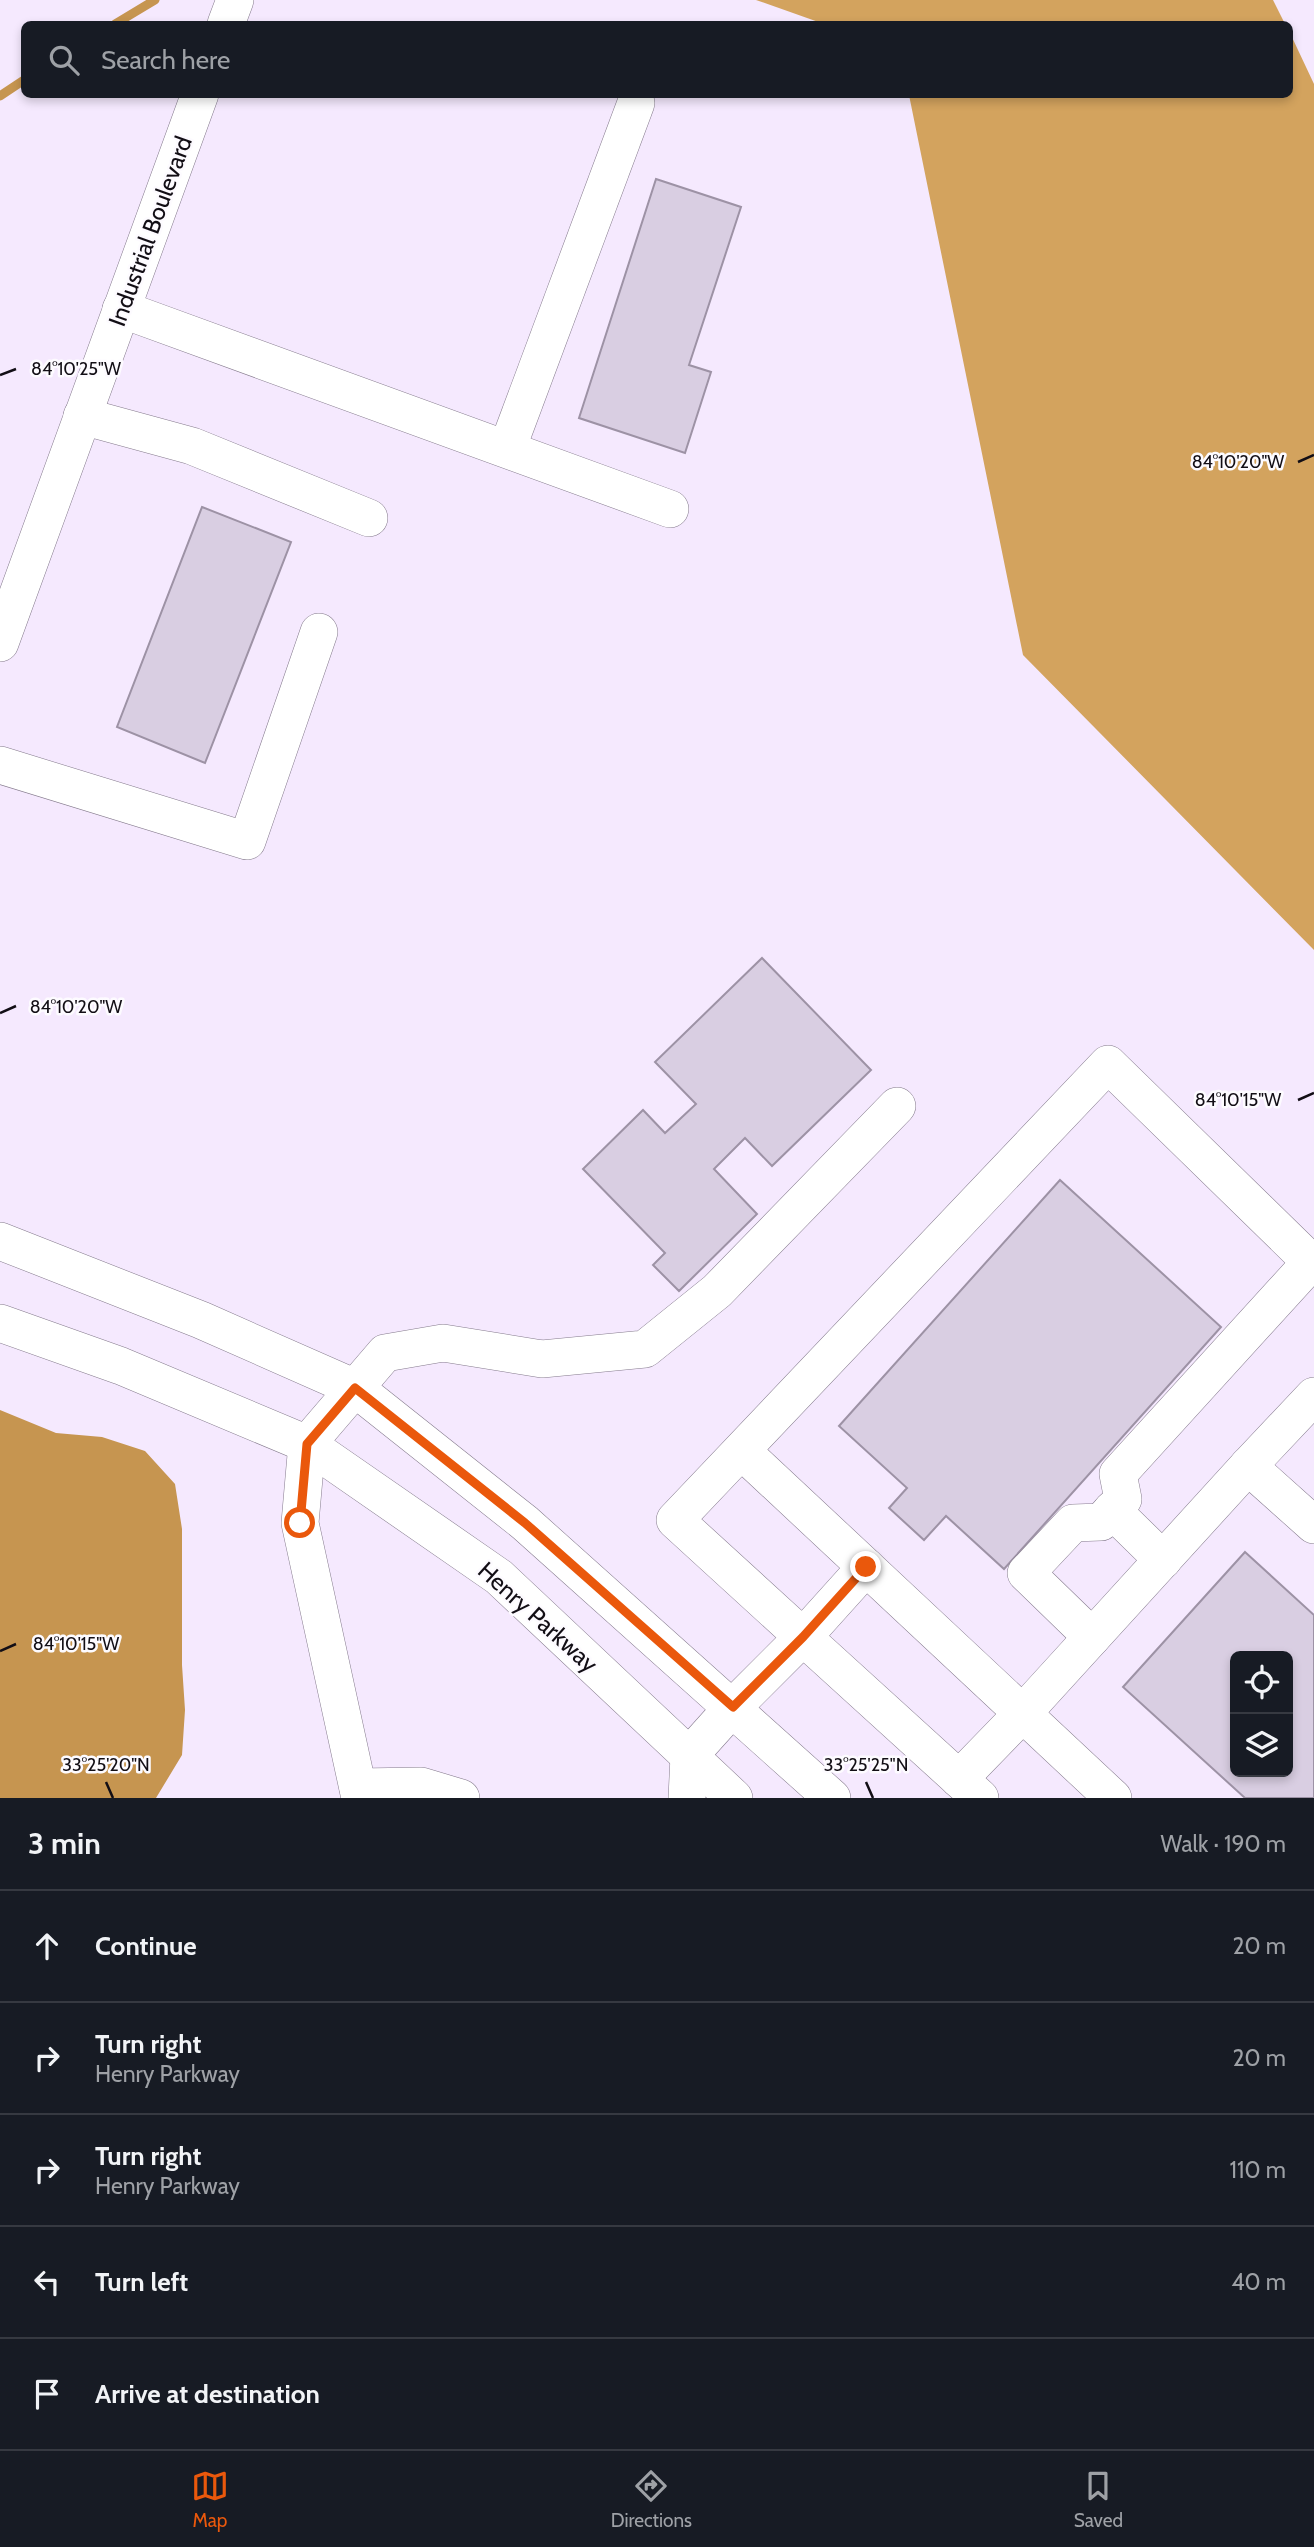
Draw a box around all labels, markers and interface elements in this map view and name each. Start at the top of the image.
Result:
search box [21,21,1293,98]
icon: search [45,41,83,79]
text: Search here [101,44,230,76]
street label: Industrial Boulevard [102,132,198,330]
text: 84°10'25"W [31,358,121,380]
text: 84°10'20"W [1192,451,1284,473]
text: 84°10'20"W [30,996,122,1018]
text: 84°10'15"W [1195,1089,1281,1111]
route start [284,1507,315,1538]
route end [850,1551,881,1582]
street label: Henry Parkway [472,1556,604,1678]
text: 84°10'15"W [33,1633,119,1655]
map controls [1230,1651,1293,1777]
button: locate [1230,1651,1293,1714]
button: layers [1230,1714,1293,1777]
text: 33°25'20"N [62,1754,150,1776]
text: 33°25'25"N [824,1754,908,1776]
text: 3 min [28,1825,101,1862]
text: Walk · 190 m [1161,1830,1286,1858]
icon: ahead [28,1927,66,1965]
text: Continue [95,1930,197,1962]
text: 20 m [1233,1932,1286,1960]
text: Turn right [95,2028,201,2060]
icon: right [28,2039,66,2077]
text: 20 m [1233,2044,1286,2072]
text: Henry Parkway [95,2060,240,2088]
text: Turn right [95,2140,201,2172]
icon: right [28,2151,66,2189]
text: 110 m [1230,2156,1286,2184]
text: Henry Parkway [95,2172,240,2200]
icon: left [28,2263,66,2301]
text: Turn left [95,2266,188,2298]
text: 40 m [1231,2268,1286,2296]
icon: arrive [28,2375,66,2413]
text: Arrive at destination [95,2378,320,2410]
tab: Map [191,2467,229,2532]
tab: Directions [611,2467,692,2532]
tab: Saved [1074,2467,1123,2532]

